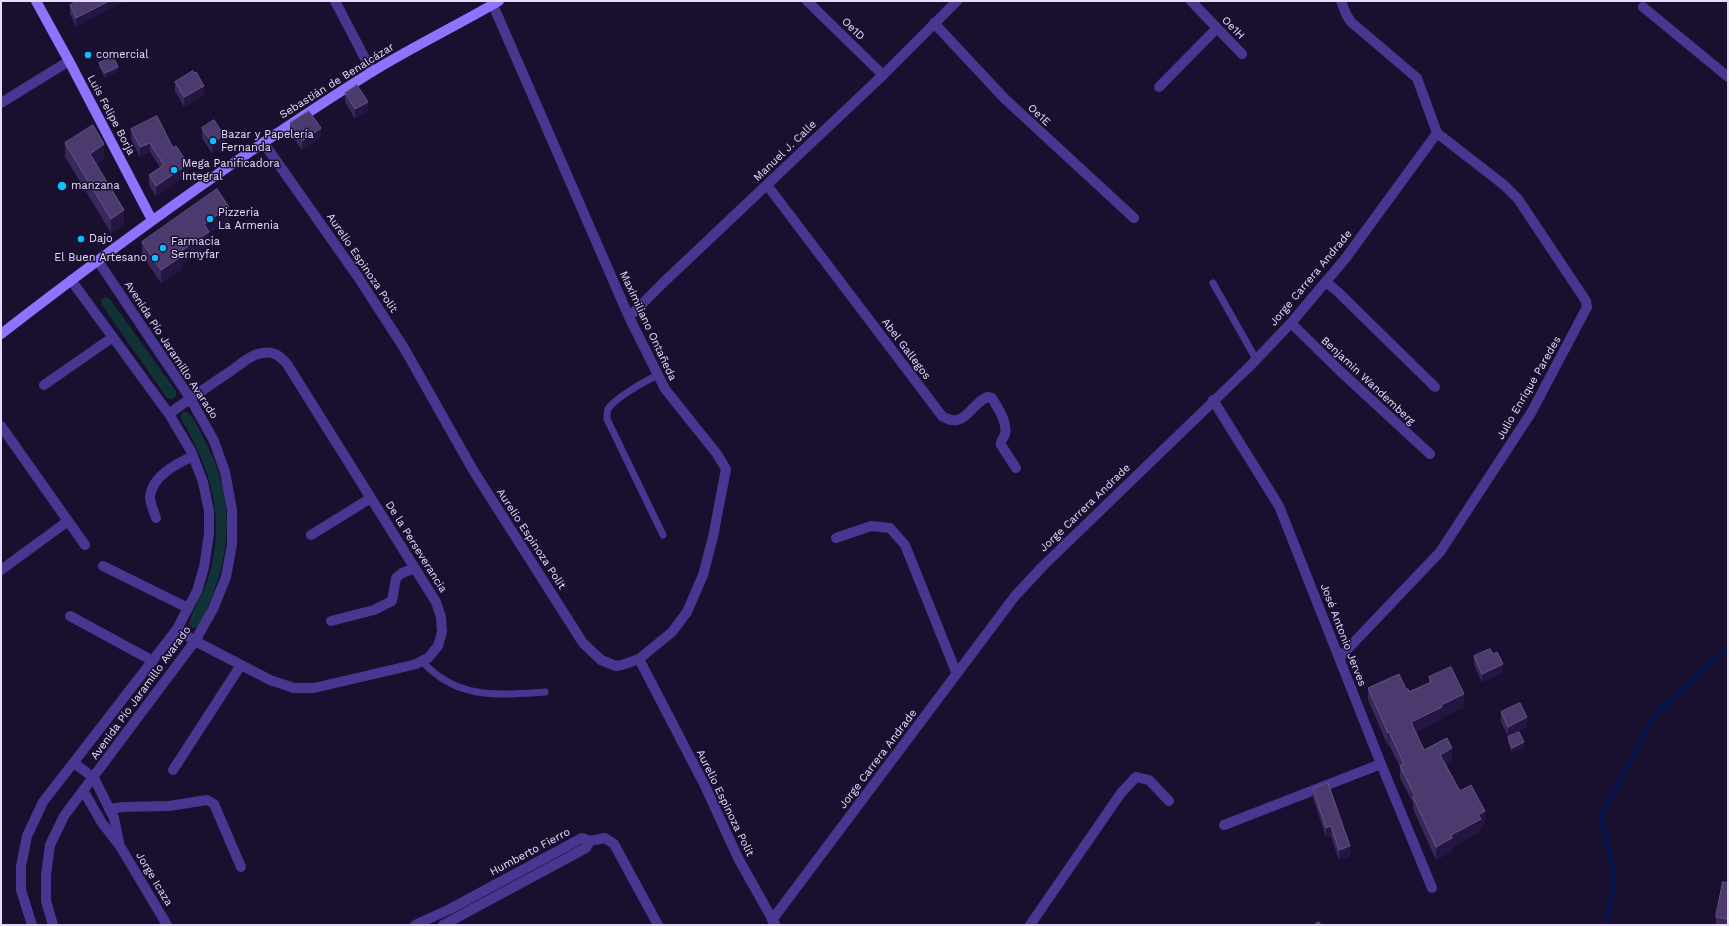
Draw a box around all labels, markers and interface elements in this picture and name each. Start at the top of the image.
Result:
street label: Oe1H [1219,14,1247,42]
street label: Oe1D [839,15,867,43]
street label: Sebastián de Benalcázar [277,40,397,122]
place label: comercial [96,48,149,62]
marker: comercial [83,50,93,60]
street label: Luis Felipe Borja [84,73,138,157]
street label: Oe1E [1025,101,1053,129]
street label: Manuel J. Calle [751,118,819,184]
place label: Bazar y Papelería Fernanda [221,128,314,154]
marker: Bazar y Papelería Fernanda [208,136,218,146]
place label: Mega Panificadora Integral [182,157,280,183]
marker: Mega Panificadora Integral [169,165,179,175]
place label: manzana [71,179,120,193]
marker: manzana [56,180,68,192]
place label: Pizzeria La Armenia [218,206,279,232]
street label: Aurelio Espinoza Polit [324,211,400,315]
marker: Pizzeria La Armenia [205,214,215,224]
street label: Jorge Carrera Andrade [1267,227,1355,329]
place label: Dajo [89,232,113,246]
marker: Dajo [76,234,86,244]
place label: Farmacia Sermyfar [171,235,220,261]
marker: Farmacia Sermyfar [158,243,168,253]
place label: El Buen Artesano [54,251,147,265]
marker: El Buen Artesano [150,253,160,263]
street label: Maximiliano Ontañeda [617,269,679,383]
street label: Avenida Pío Jaramillo Avarado [121,279,221,421]
street label: Abel Gallegos [879,316,933,382]
street label: Benjamin Wandemberg [1318,334,1418,428]
street label: Julio Enrique Paredes [1494,334,1564,442]
street label: Jorge Carrera Andrade [1037,461,1133,555]
street label: Aurelio Espinoza Polit [494,486,568,592]
street label: De la Perseverancia [382,499,450,595]
street label: José Antonio Jerves [1317,582,1369,688]
street label: Avenida Pío Jaramillo Avarado [88,624,194,762]
street label: Jorge Carrera Andrade [836,707,920,811]
street label: Aurelio Espinoza Polit [693,747,757,859]
street label: Humberto Fierro [488,825,572,879]
street label: Jorge Icaza [133,850,175,908]

